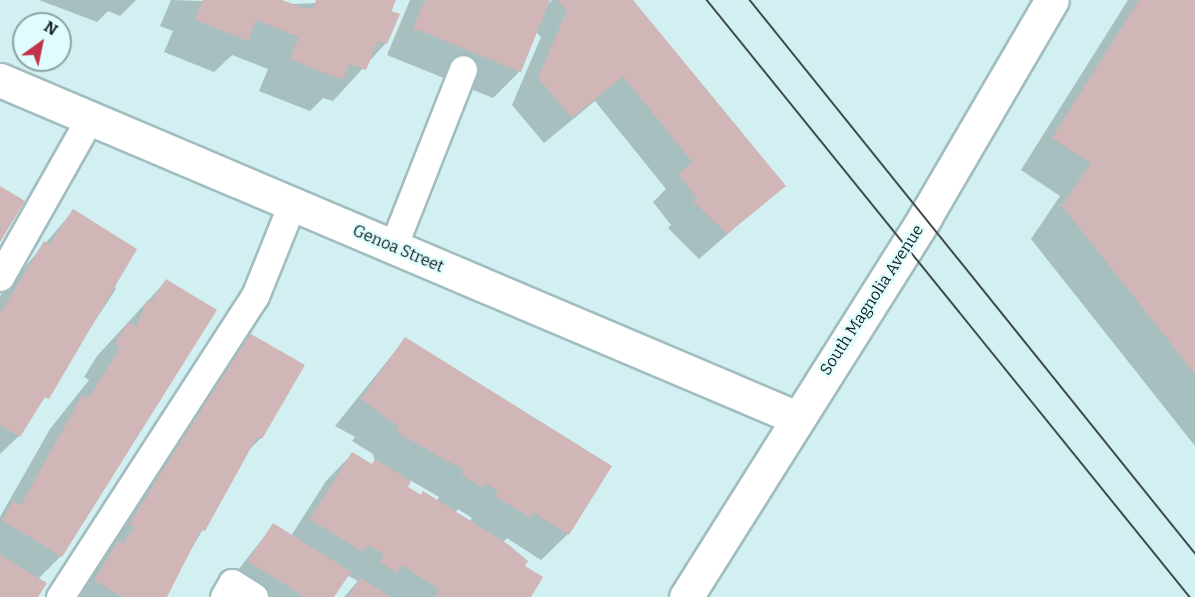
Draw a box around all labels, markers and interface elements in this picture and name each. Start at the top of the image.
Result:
north arrow [12,12,72,72]
text: N [41,17,61,39]
street label: Genoa Street [350,221,446,277]
street label: South Magnolia Avenue [816,221,928,379]

